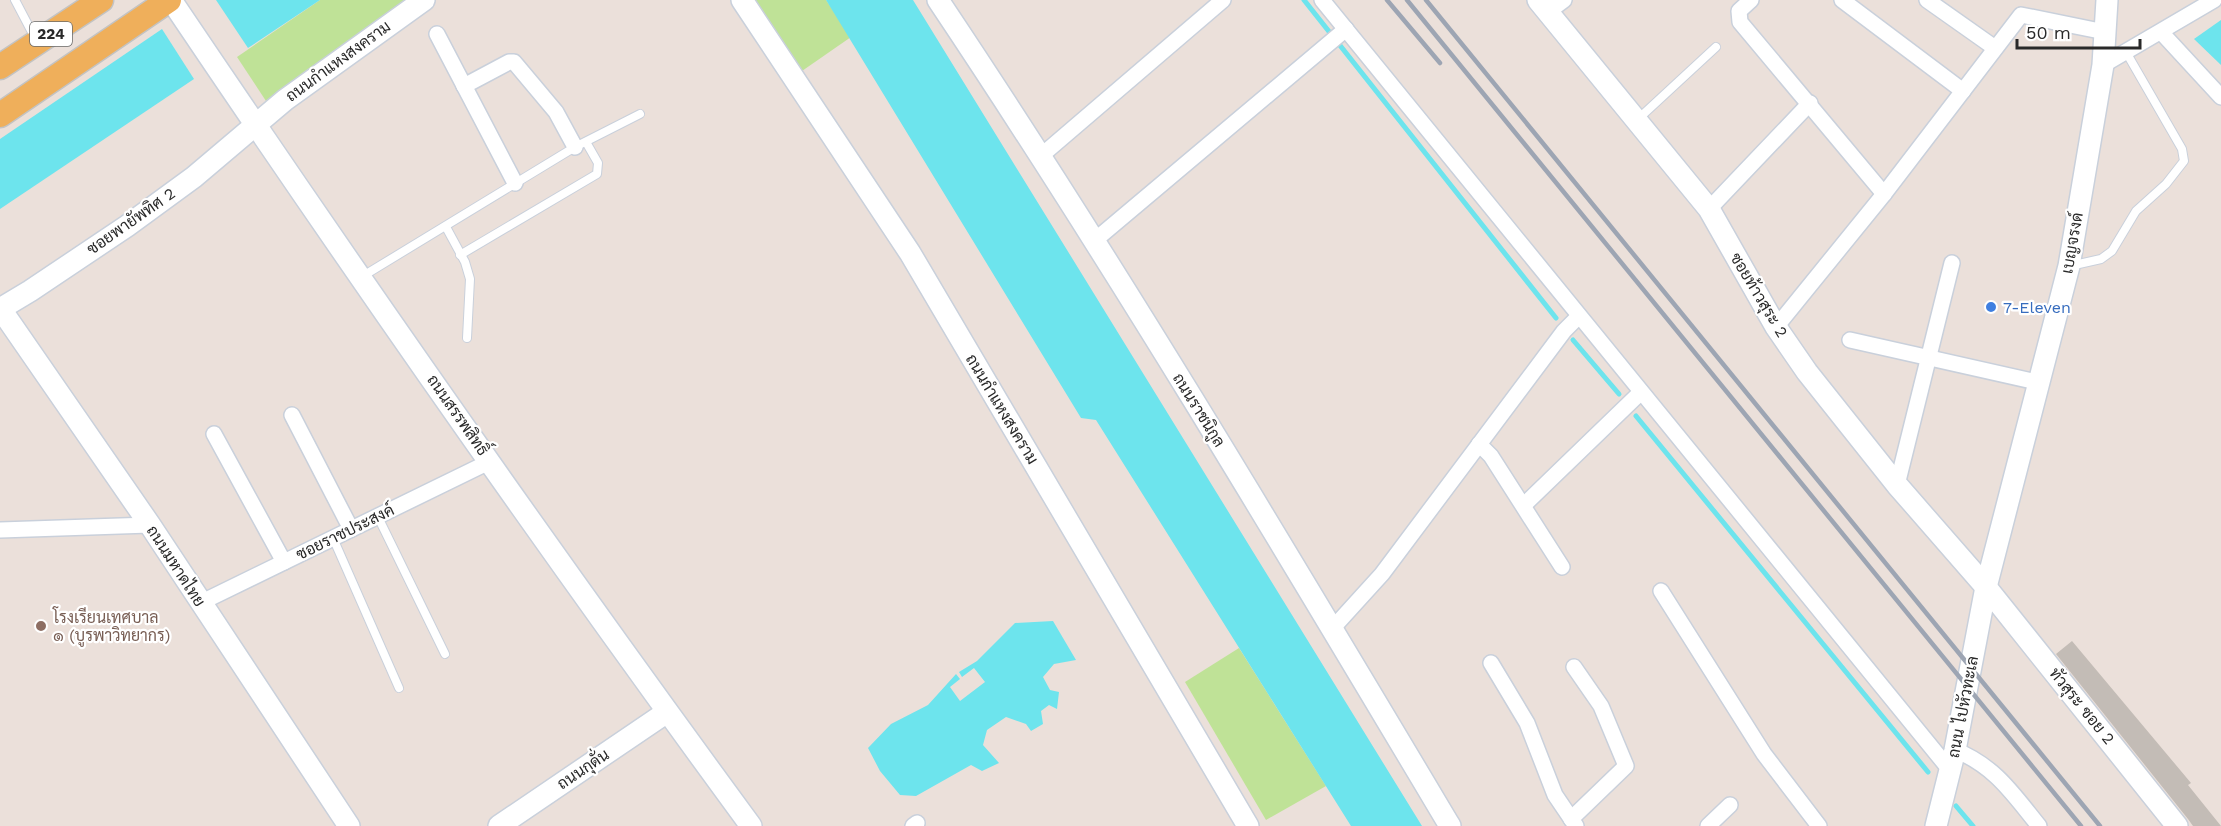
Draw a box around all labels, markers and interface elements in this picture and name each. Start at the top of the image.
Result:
scale bar [2017,12,2140,50]
street label: ถนนกำแหงสงคราม [282,17,394,105]
road number: 224 [30,22,72,46]
text: 50 m [2026,22,2071,43]
street label: ซอยพายัพทิศ 2 [83,183,179,258]
street label: เบญจรงด์ [2054,210,2087,275]
street label: ซอยท้าวสุระ 2 [1725,249,1793,342]
place label: 7-Eleven [2003,298,2071,317]
marker: 7-Eleven [1984,300,1998,314]
street label: ถนนกำแหงสงคราม [962,351,1042,467]
street label: ถนนสรรพสิทธิ์ [423,368,497,459]
street label: ถนนราชนิกูล [1167,370,1229,452]
street label: ซอยราชประสงค์ [292,497,397,564]
street label: ถนนมหาดไทย [143,521,211,610]
place label: โรงเรียนเทศบาล ๑ (บูรพาวิทยากร) [52,606,170,647]
marker: โรงเรียนเทศบาล ๑ (บูรพาวิทยากร) [34,619,48,633]
street label: ถนน ไปหัวทะเล [1942,654,1982,760]
street label: ทัวสุระ ซอย 2 [2044,663,2119,749]
street label: ถนนกุดั่น [551,741,614,795]

